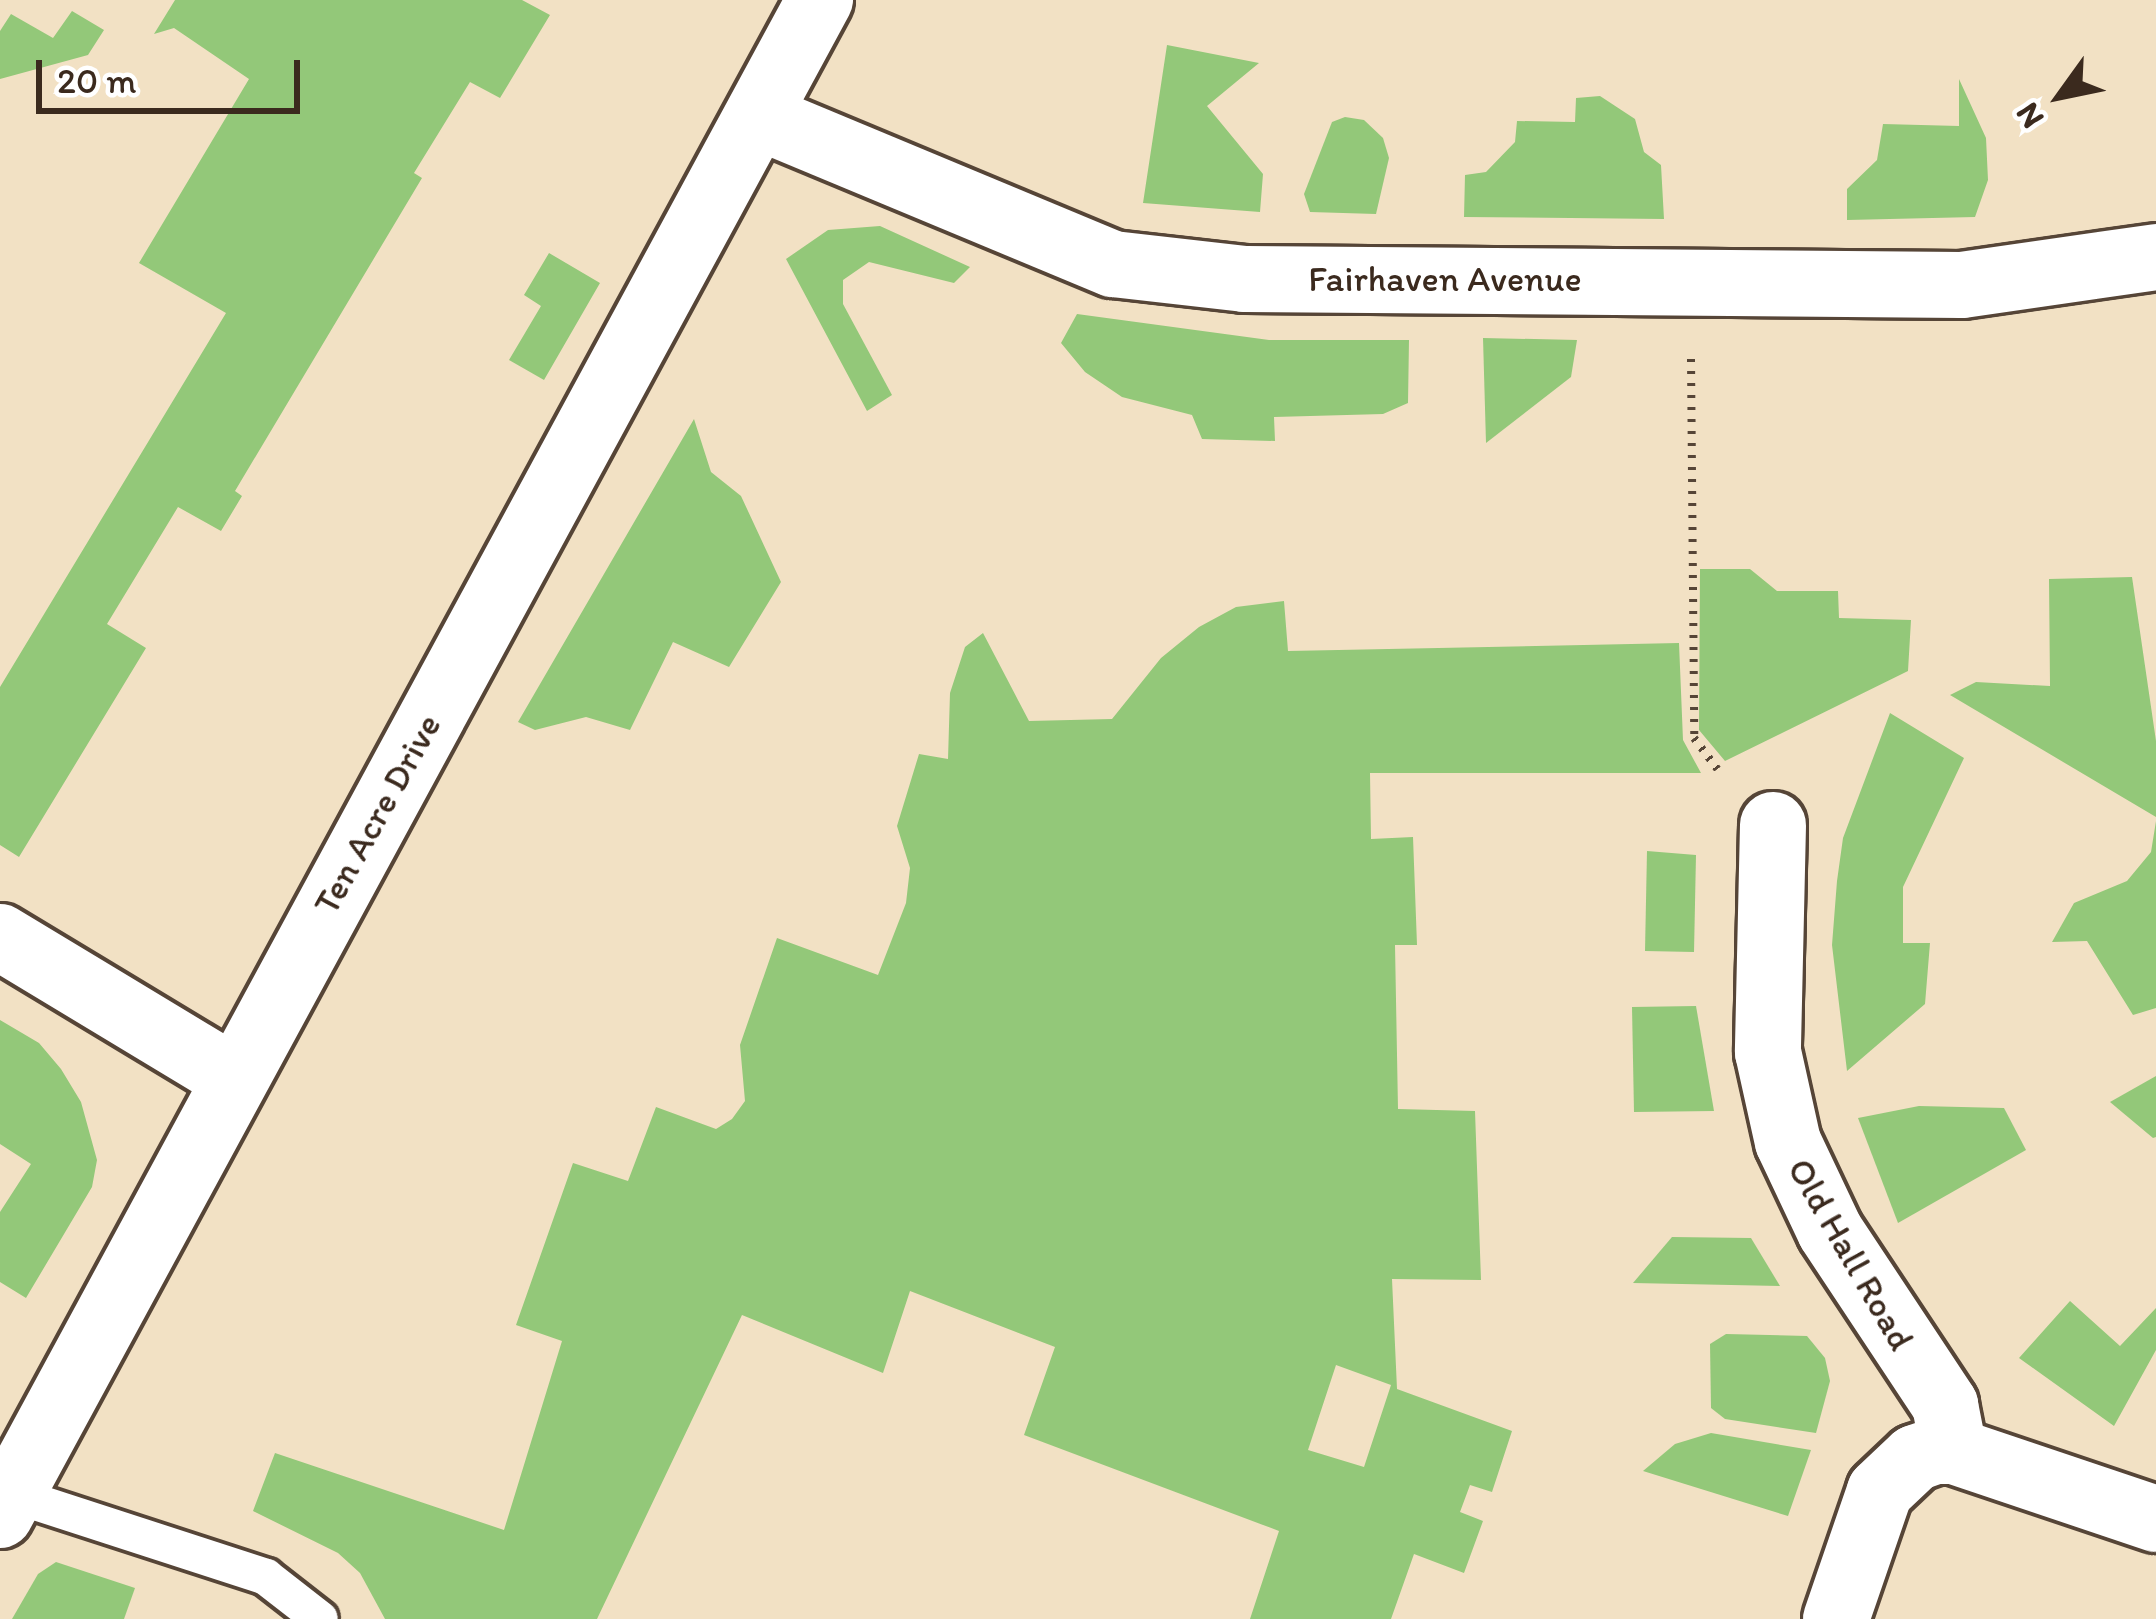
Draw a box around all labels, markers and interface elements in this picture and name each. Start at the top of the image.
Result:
scale bar [42,36,306,110]
north arrow [2000,36,2120,156]
text: 20 m [57,59,137,102]
text: N [2007,96,2052,136]
street label: Fairhaven Avenue [1309,257,1581,301]
street label: Ten Acre Drive [304,706,450,922]
street label: Old Hall Road [1779,1151,1923,1357]

